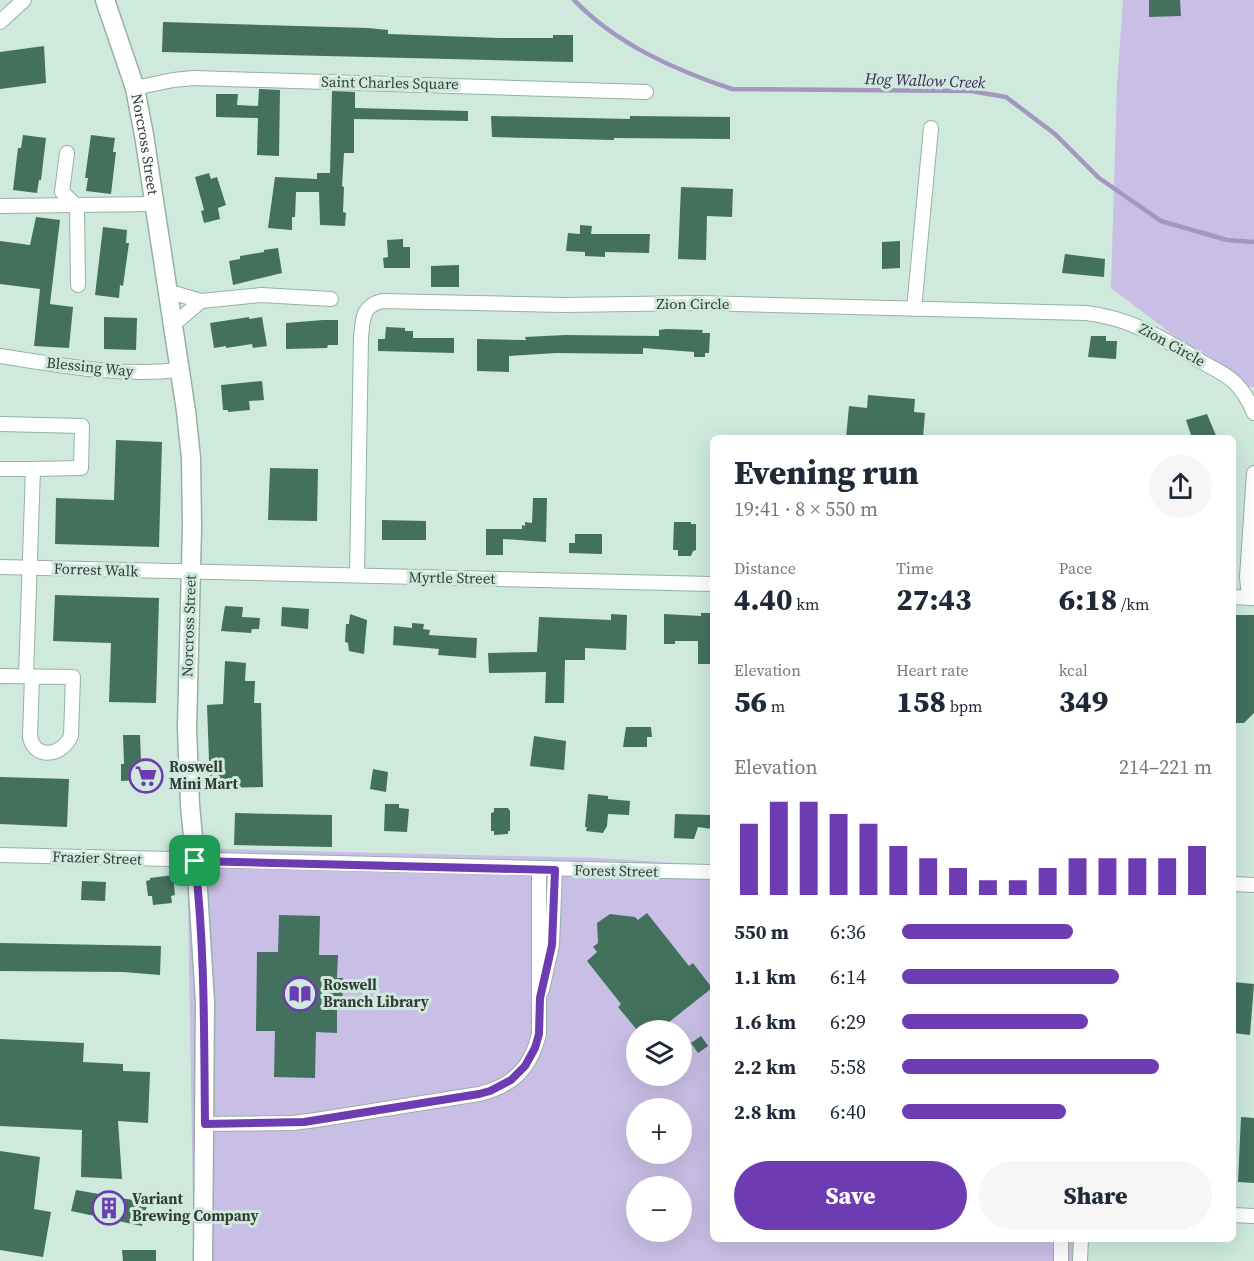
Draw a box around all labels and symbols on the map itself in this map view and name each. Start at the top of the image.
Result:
water label: Hog Wallow Creek [863,67,986,93]
street label: Saint Charles Square [321,71,459,94]
street label: Norcross Street [126,92,164,196]
street label: Zion Circle [657,293,730,314]
street label: Zion Circle [1135,318,1210,372]
street label: Blessing Way [46,351,135,382]
street label: Forrest Walk [53,558,139,581]
street label: Myrtle Street [409,566,496,589]
street label: Norcross Street [176,574,201,677]
place label: Roswell Mini Mart [169,756,239,794]
supermarket icon: Roswell Mini Mart [128,758,164,794]
pin [169,835,220,886]
street label: Frazier Street [52,845,142,870]
street label: Forest Street [574,859,658,882]
place label: Roswell Branch Library [323,974,429,1012]
library icon: Roswell Branch Library [282,976,318,1012]
place label: Variant Brewing Company [132,1188,258,1226]
building icon: Variant Brewing Company [91,1190,127,1226]

